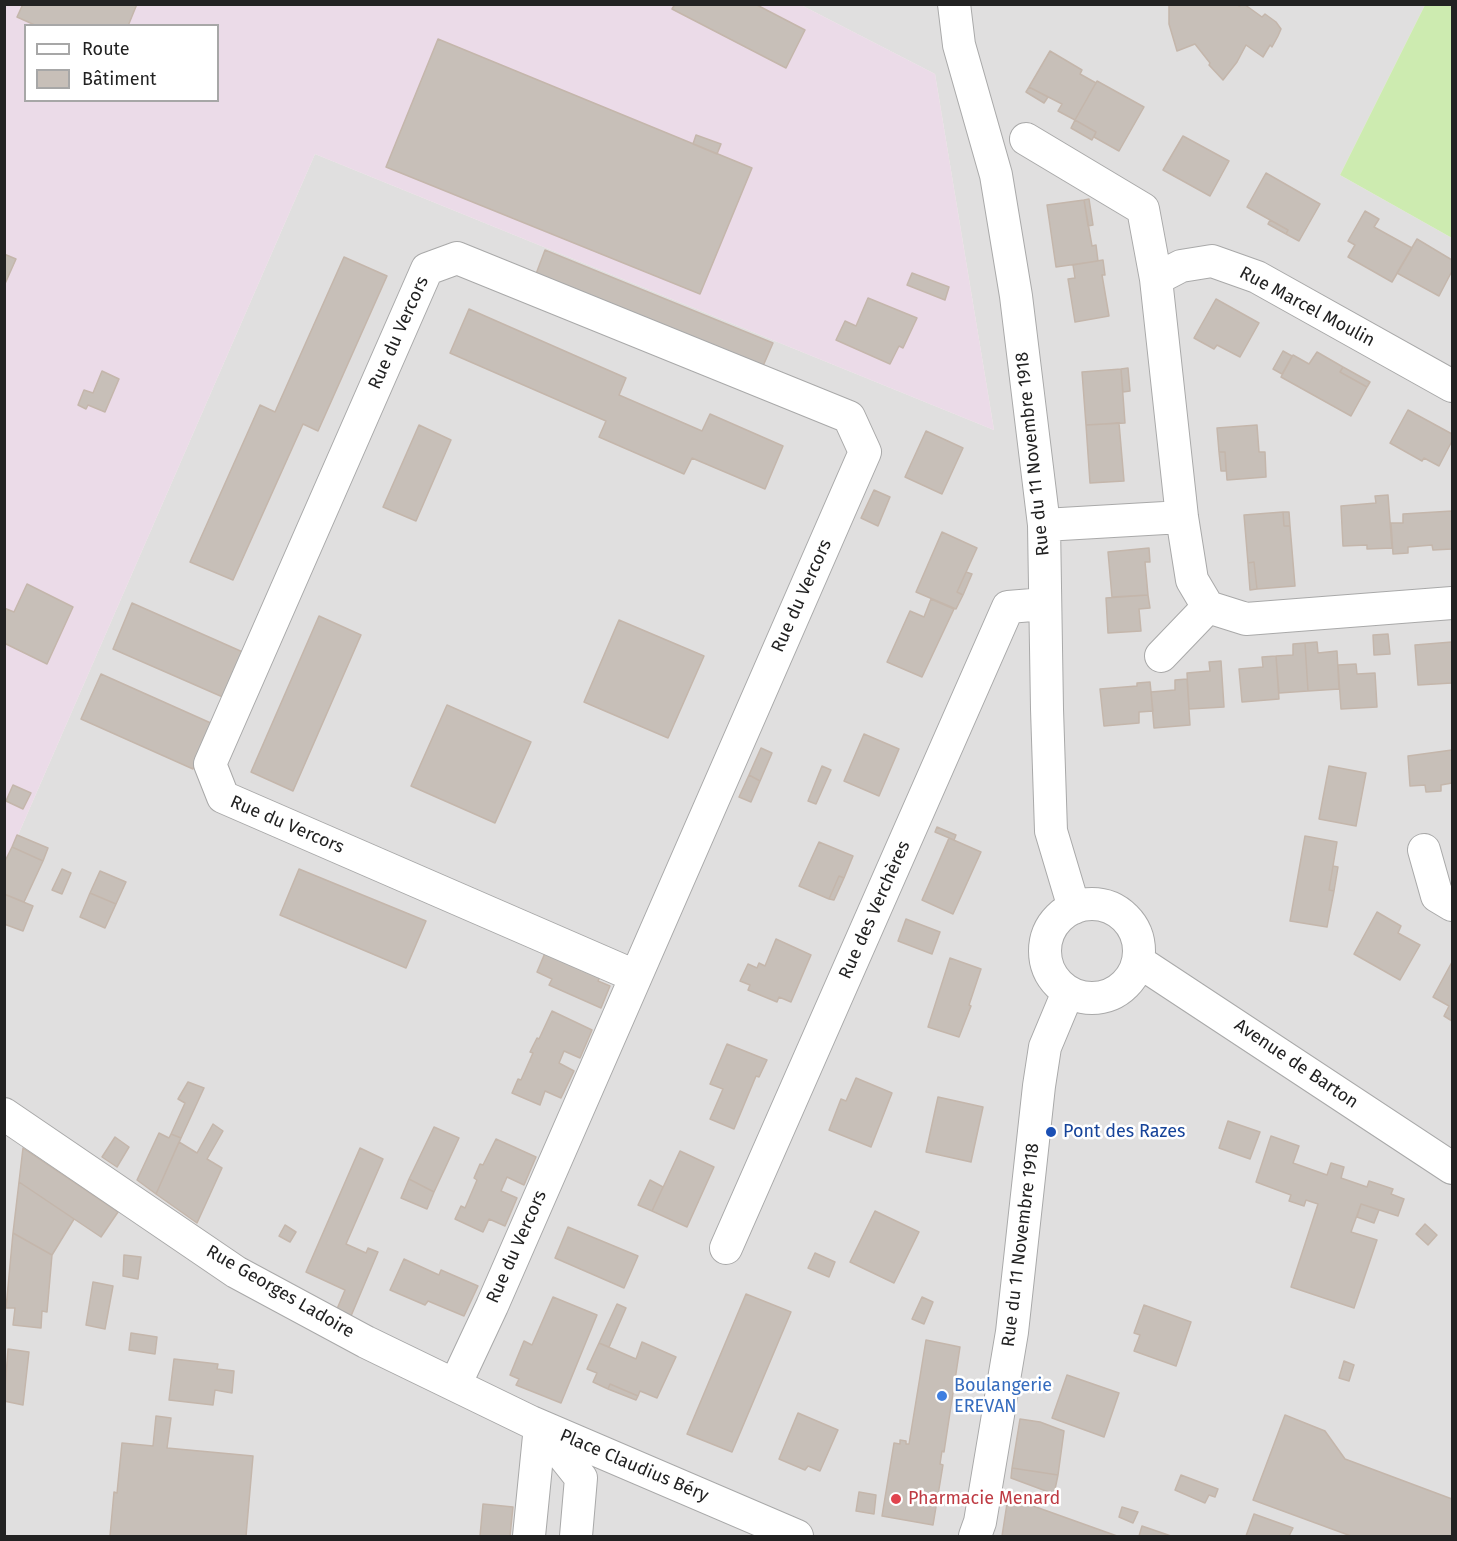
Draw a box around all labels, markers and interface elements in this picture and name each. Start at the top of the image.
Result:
legend [24,24,219,102]
text: Route [82,38,130,60]
text: Bâtiment [82,68,157,90]
street label: Rue Marcel Moulin [1236,262,1378,352]
street label: Rue du Vercors [364,273,434,393]
street label: Rue du 11 Novembre 1918 [1012,351,1054,557]
street label: Rue du Vercors [767,536,837,656]
street label: Rue du Vercors [227,791,347,859]
street label: Rue des Verchères [835,838,915,982]
street label: Avenue de Barton [1230,1015,1362,1113]
place label: Pont des Razes [1063,1121,1185,1143]
marker: Pont des Razes [1044,1125,1058,1139]
street label: Rue du 11 Novembre 1918 [998,1142,1044,1348]
street label: Rue du Vercors [482,1187,552,1307]
street label: Rue Georges Ladoire [202,1241,358,1343]
place label: Boulangerie EREVAN [954,1375,1052,1418]
marker: Boulangerie EREVAN [935,1389,949,1403]
street label: Place Claudius Béry [556,1425,712,1507]
place label: Pharmacie Menard [908,1488,1060,1510]
marker: Pharmacie Menard [889,1492,903,1506]

